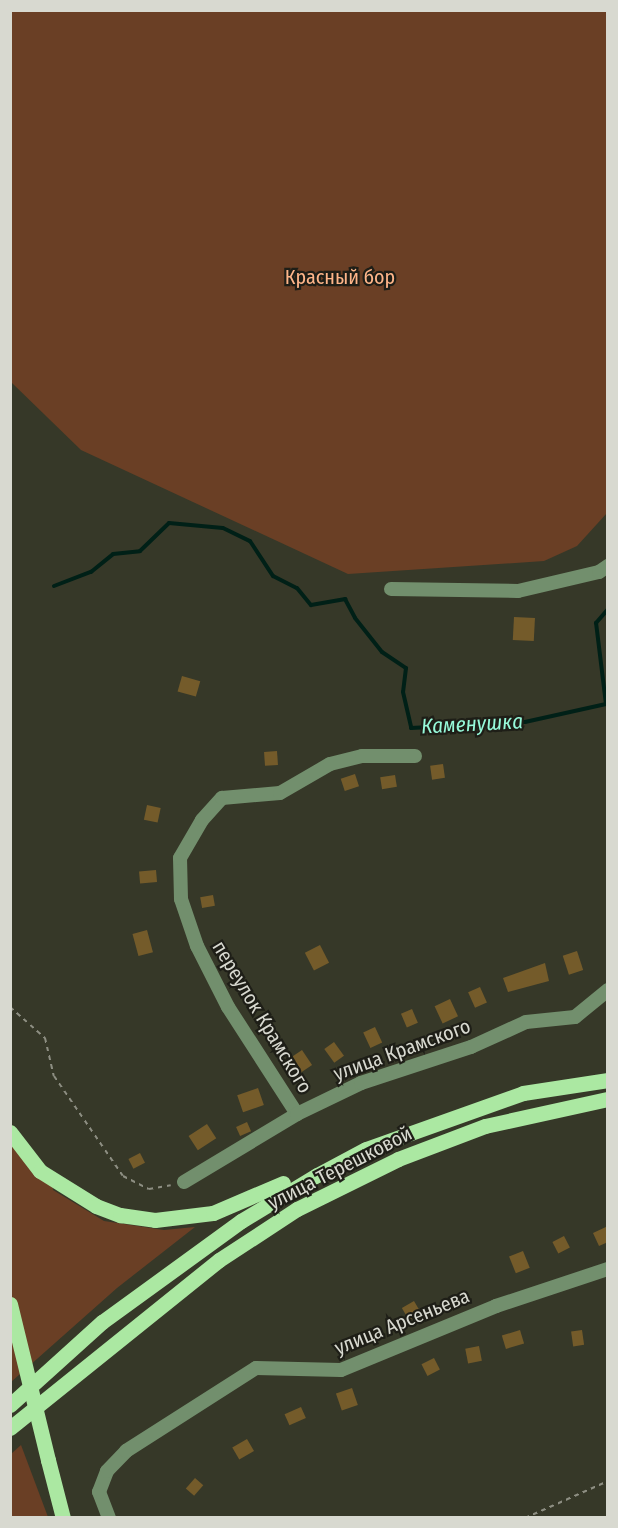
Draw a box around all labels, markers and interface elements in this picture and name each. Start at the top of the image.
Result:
park label: Красный бор [285,265,395,289]
water label: Каменушка [420,709,524,739]
street label: переулок Крамского [207,936,317,1098]
street label: улица Крамского [330,1014,474,1086]
street label: улица Терешковой [264,1121,416,1215]
street label: улица Арсеньева [331,1284,473,1360]

